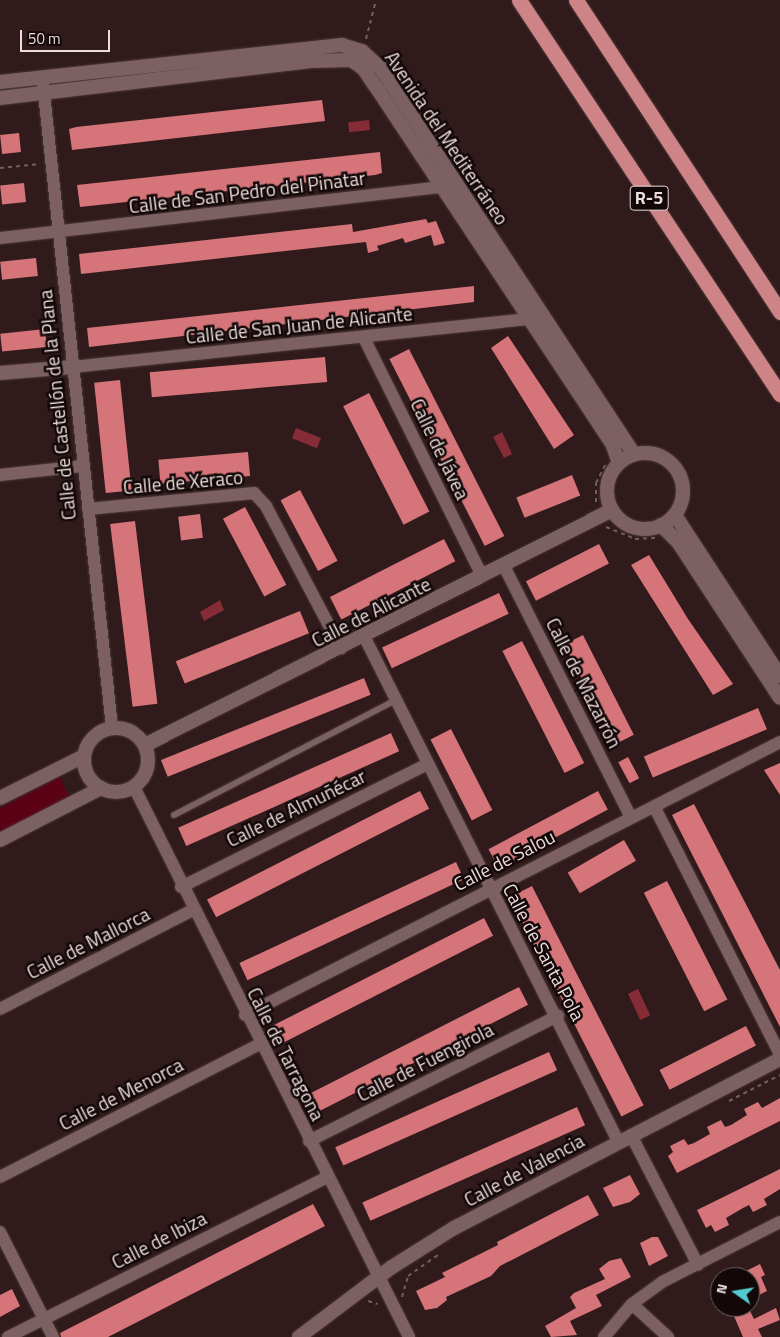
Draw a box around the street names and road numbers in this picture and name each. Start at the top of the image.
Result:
street label: Avenida del Mediterráneo [380,47,514,229]
street label: Calle de San Pedro del Pinatar [128,166,366,218]
road number: R-5 [629,182,669,214]
street label: Calle de Castellón de la Plana [34,289,80,521]
street label: Calle de San Juan de Alicante [185,302,413,348]
street label: Calle de Jávea [406,395,474,503]
street label: Calle de Xeraco [122,465,244,499]
street label: Calle de Alicante [308,572,434,652]
street label: Calle de Mazarrón [541,614,627,752]
street label: Calle de Almuñécar [223,764,369,852]
street label: Calle de Salou [450,825,558,895]
street label: Calle de Santa Pola [498,880,590,1024]
street label: Calle de Mallorca [23,902,153,984]
street label: Calle de Tarragona [243,984,329,1124]
street label: Calle de Fuengirola [353,1018,497,1106]
street label: Calle de Menorca [55,1053,187,1135]
street label: Calle de Valencia [460,1129,588,1211]
street label: Calle de Ibiza [108,1206,210,1274]

